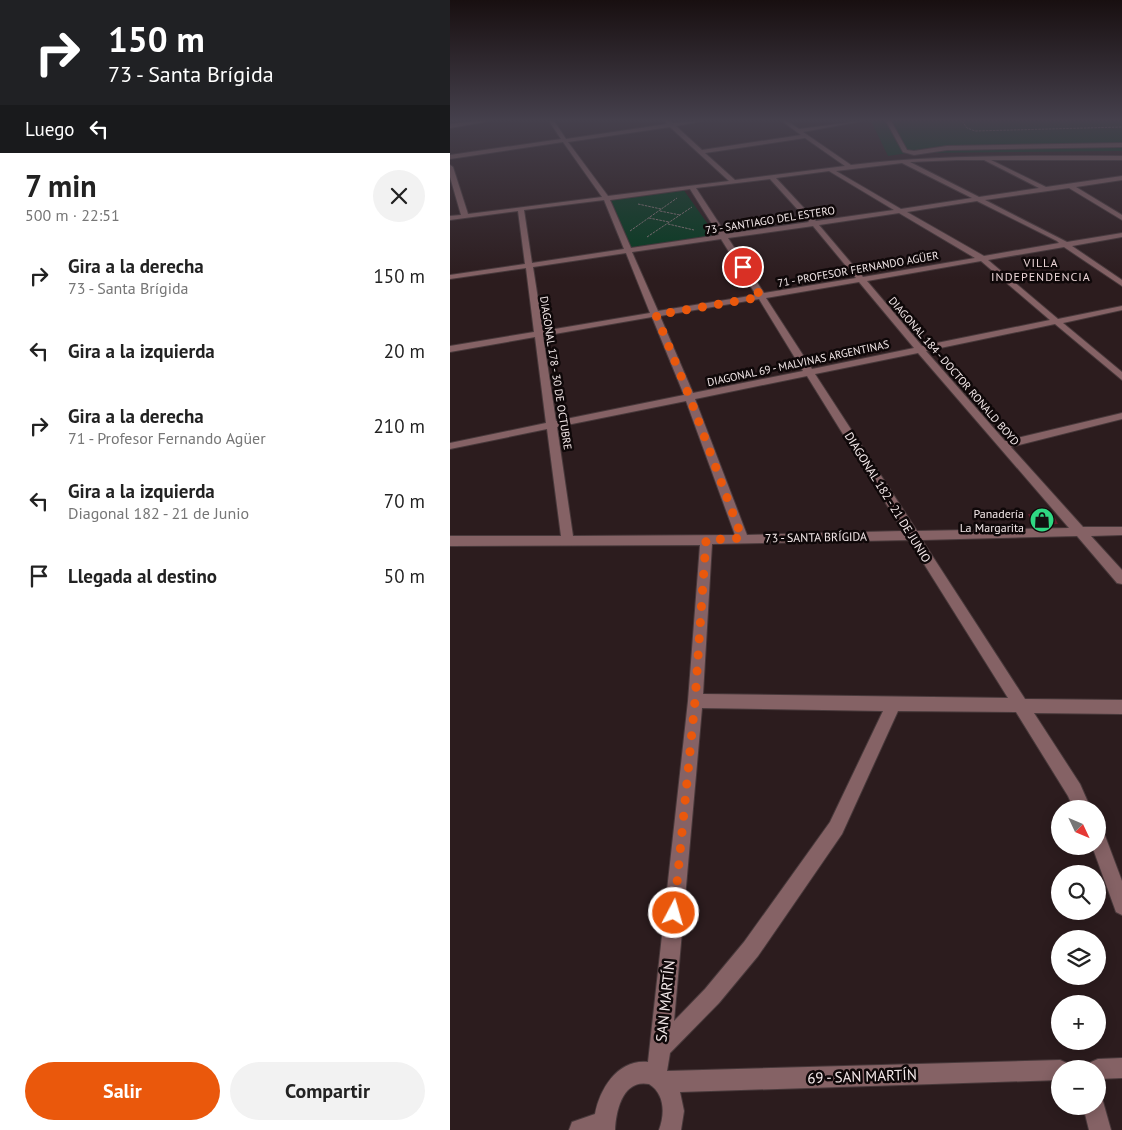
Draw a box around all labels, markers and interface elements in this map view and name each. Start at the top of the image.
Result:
text: 150 m [108,16,205,62]
icon: right [25,20,90,85]
text: 73 - Santa Brígida [108,60,274,88]
icon: left [85,115,113,143]
text: Luego [25,117,75,141]
text: 7 min [25,166,97,205]
button: close [373,170,425,222]
street label: 73 - SANTIAGO DEL ESTERO [704,203,836,237]
text: 500 m · 22:51 [25,205,120,225]
pin [722,246,764,288]
street label: 71 - PROFESOR FERNANDO AGÜER [776,248,940,290]
icon: arrive [729,253,757,281]
text: Gira a la derecha [68,254,204,278]
district label: VILLA INDEPENDENCIA [991,255,1091,284]
icon: right [25,262,53,290]
text: 150 m [373,264,425,288]
text: 73 - Santa Brígida [68,278,189,298]
street label: DIAGONAL 184 - DOCTOR RONALD BOYD [886,294,1022,448]
street label: DIAGONAL 178 - 30 DE OCTUBRE [537,295,575,451]
icon: left [25,337,53,365]
street label: DIAGONAL 69 - MALVINAS ARGENTINAS [706,337,890,389]
text: Gira a la izquierda [68,339,215,363]
text: 20 m [384,339,425,363]
text: Gira a la derecha [68,404,204,428]
icon: right [25,412,53,440]
text: 210 m [373,414,425,438]
text: 71 - Profesor Fernando Agüer [68,428,266,448]
street label: DIAGONAL 182 - 21 DE JUNIO [842,429,934,565]
text: Gira a la izquierda [68,479,215,503]
icon: left [25,487,53,515]
text: 70 m [384,489,425,513]
text: Diagonal 182 - 21 de Junio [68,503,249,523]
place label: Panadería La Margarita [960,506,1024,535]
shop icon: Panadería La Margarita [1029,507,1055,533]
street label: 73 - SANTA BRÍGIDA [765,529,867,545]
icon: arrive [25,562,53,590]
text: Llegada al destino [68,564,217,588]
text: 50 m [384,564,425,588]
north arrow [1051,800,1106,855]
map controls [1051,800,1106,1115]
button: search [1051,865,1106,920]
position arrow [647,886,699,938]
button: layers [1051,930,1106,985]
street label: SAN MARTÍN [651,959,679,1043]
button: + [1051,995,1106,1050]
button: − [1051,1060,1106,1115]
button: Salir [25,1062,220,1120]
button: Compartir [230,1062,425,1120]
street label: 69 - SAN MARTÍN [807,1065,917,1087]

